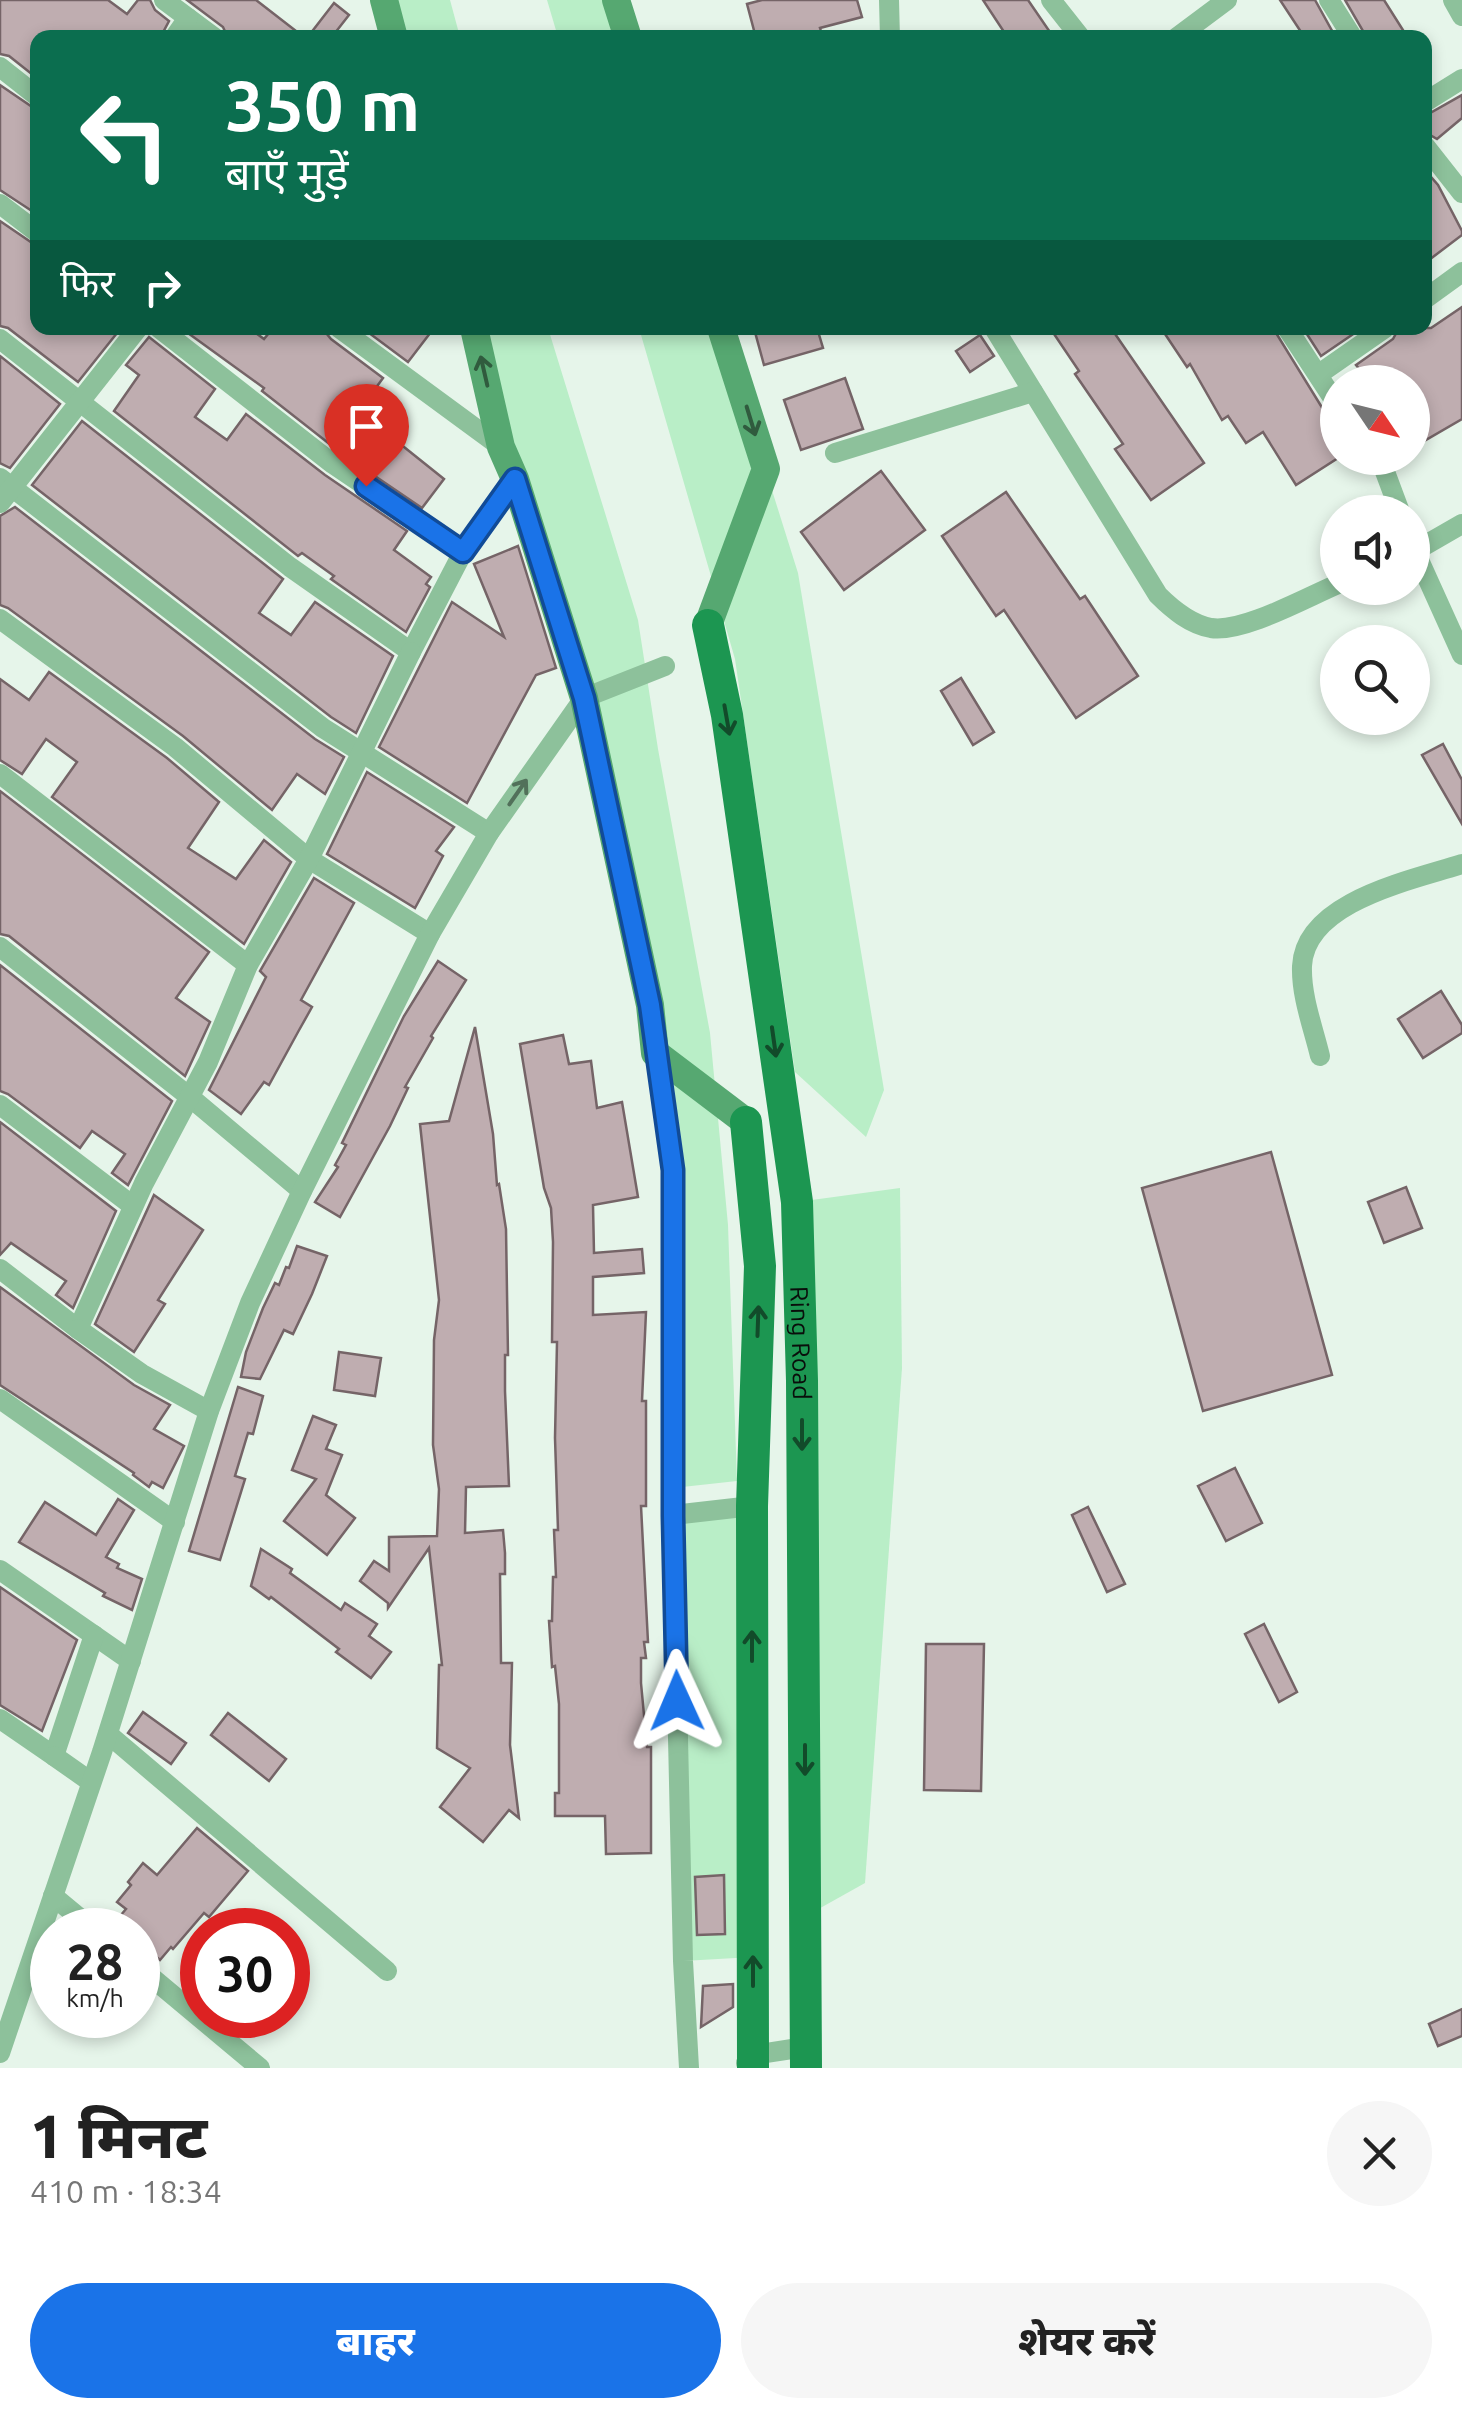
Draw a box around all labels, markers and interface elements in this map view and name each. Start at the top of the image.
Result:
text: 350 m [225,66,420,144]
icon: left [60,70,190,200]
text: बाएँ मुड़ें [225,148,349,199]
icon: right [135,260,190,315]
text: फिर [60,262,115,304]
one-way arrow [474,356,492,388]
north arrow [1320,365,1430,475]
map controls [1320,365,1430,735]
pin [324,384,409,487]
icon: arrive [339,399,394,454]
one-way arrow [743,404,761,436]
button: sound [1320,495,1430,605]
button: search [1320,625,1430,735]
one-way arrow [718,703,737,736]
one-way arrow [507,778,528,806]
one-way arrow [765,1025,783,1057]
street label: Ring Road [785,1286,816,1400]
one-way arrow [749,1305,768,1337]
one-way arrow [792,1418,812,1450]
one-way arrow [742,1630,762,1662]
position arrow [625,1649,729,1753]
one-way arrow [795,1743,814,1775]
speed limit sign: 30 [180,1908,310,2038]
text: 28 [67,1933,123,1989]
one-way arrow [744,1955,762,1988]
text: km/h [66,1984,124,2012]
button: close [1327,2101,1432,2206]
text: 1 मिनट [30,2102,207,2169]
text: 410 m · 18:34 [30,2173,222,2209]
button: बाहर [30,2283,721,2398]
button: शेयर करें [741,2283,1432,2398]

